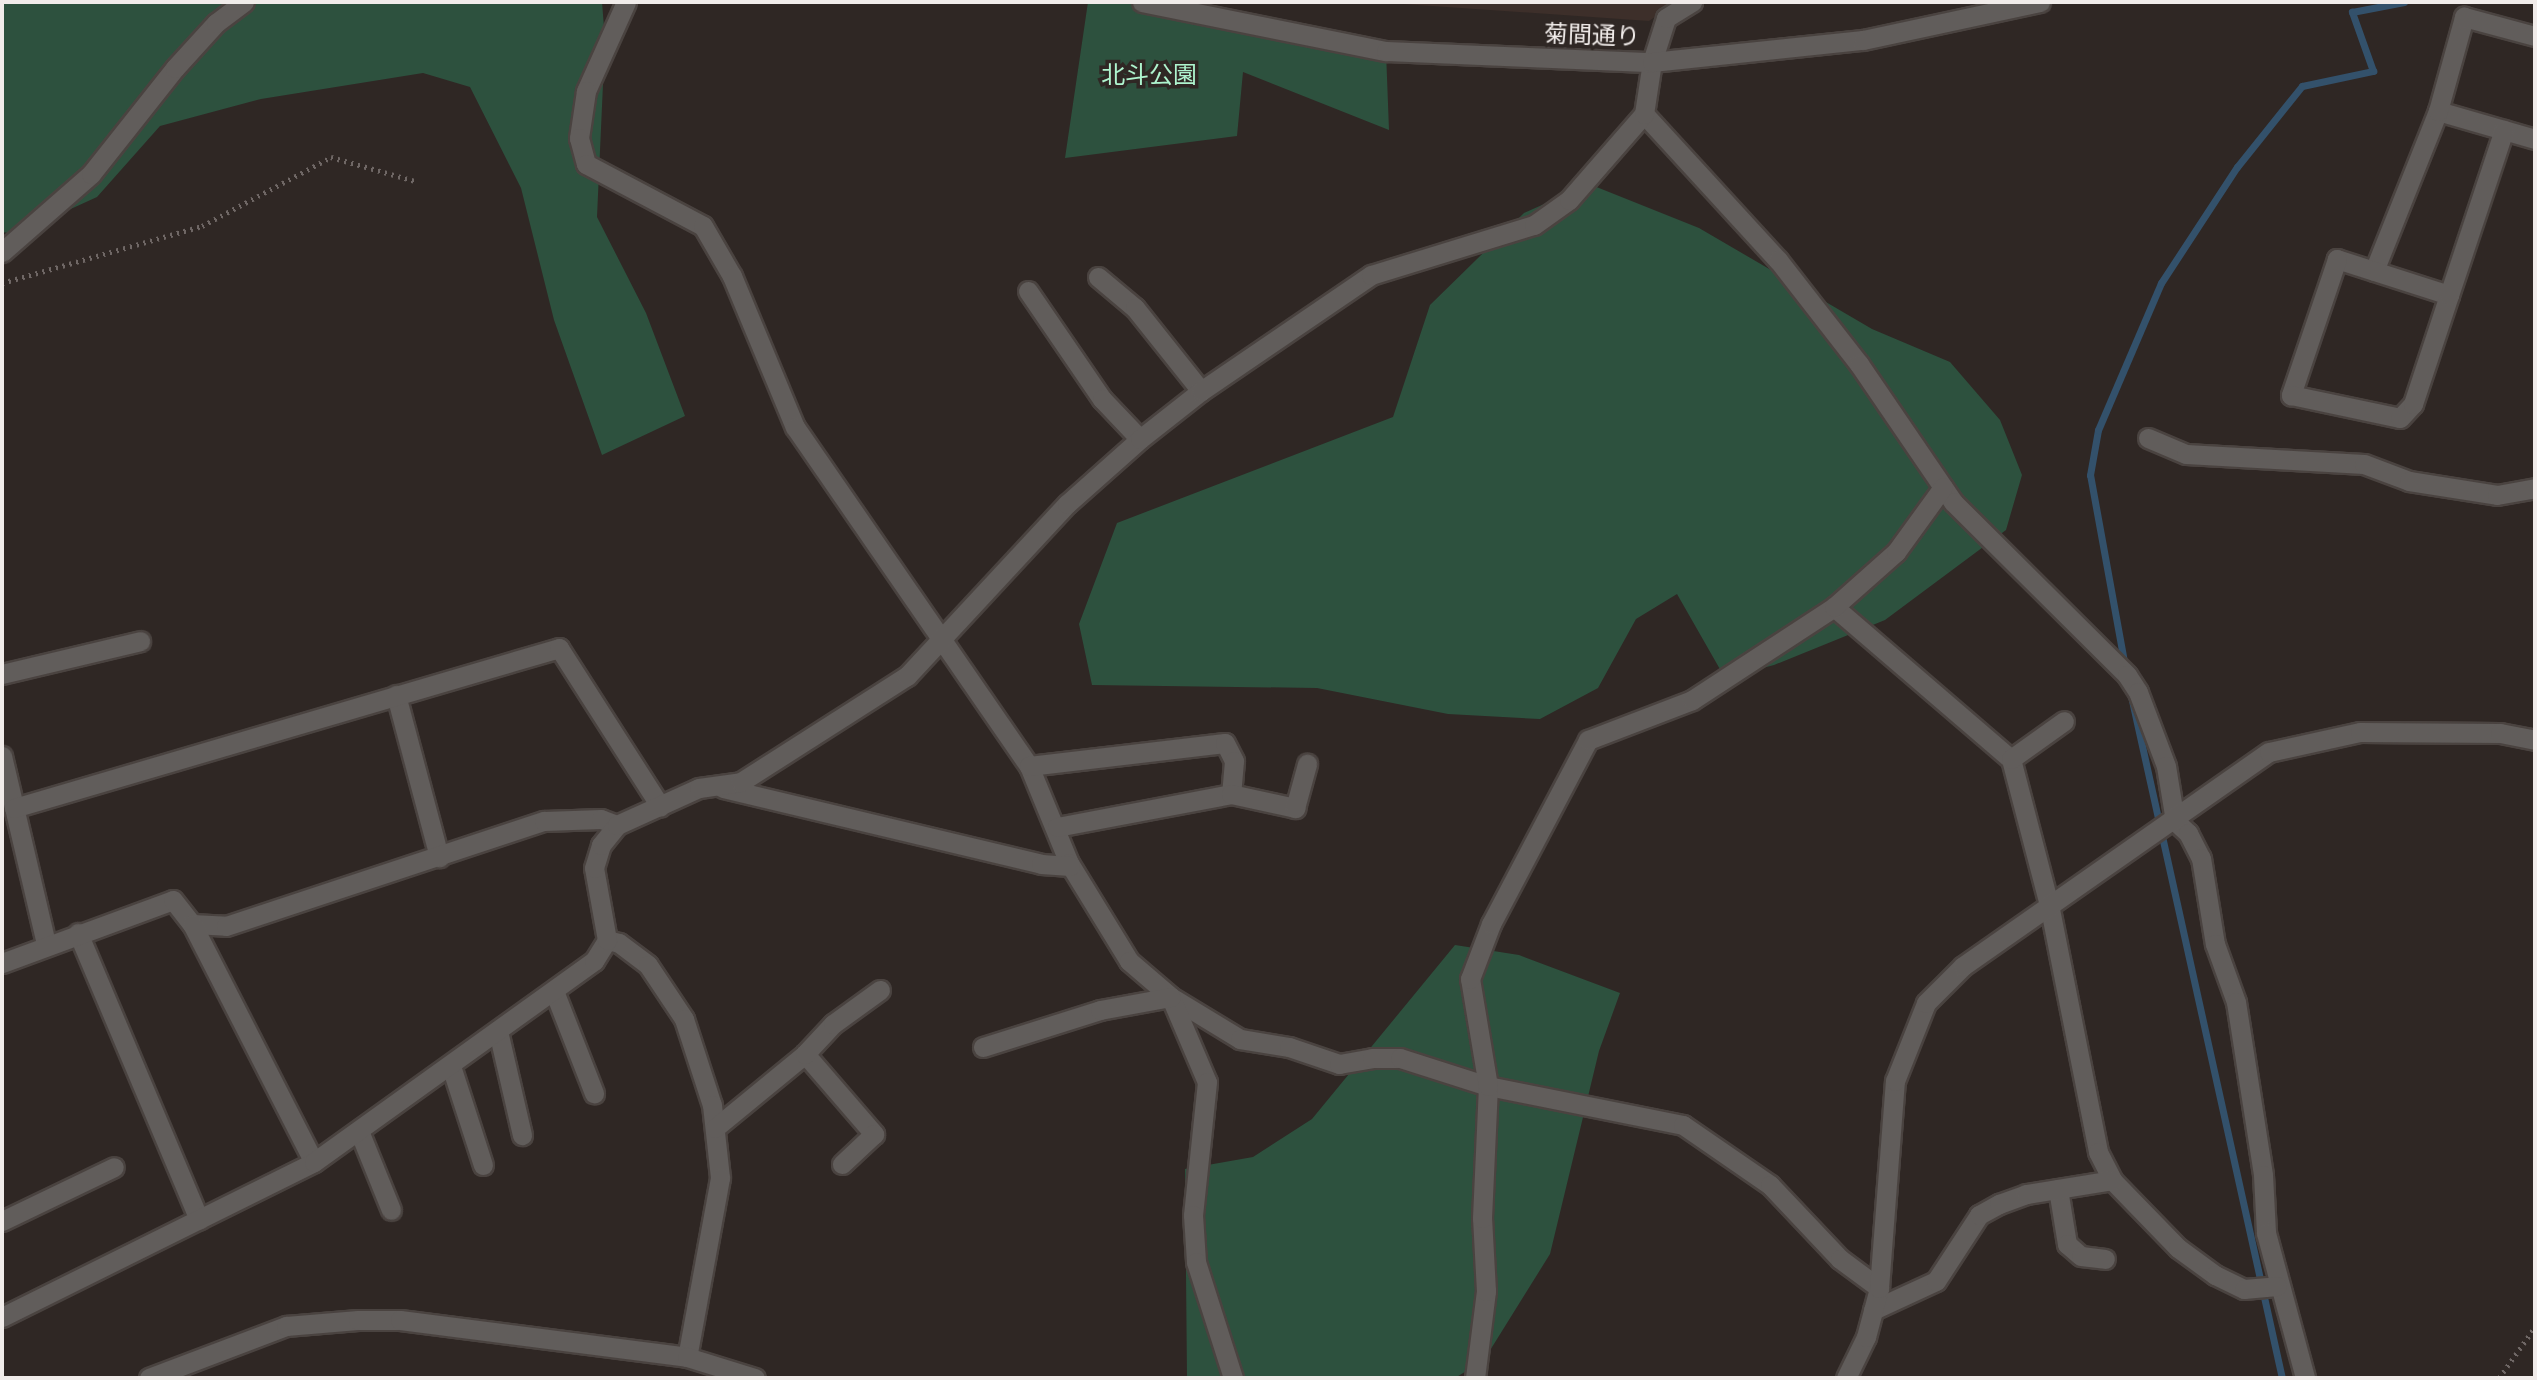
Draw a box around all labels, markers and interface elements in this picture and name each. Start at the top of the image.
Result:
street label: 菊間通り [1544,19,1640,51]
park label: 北斗公園 [1101,61,1197,89]

